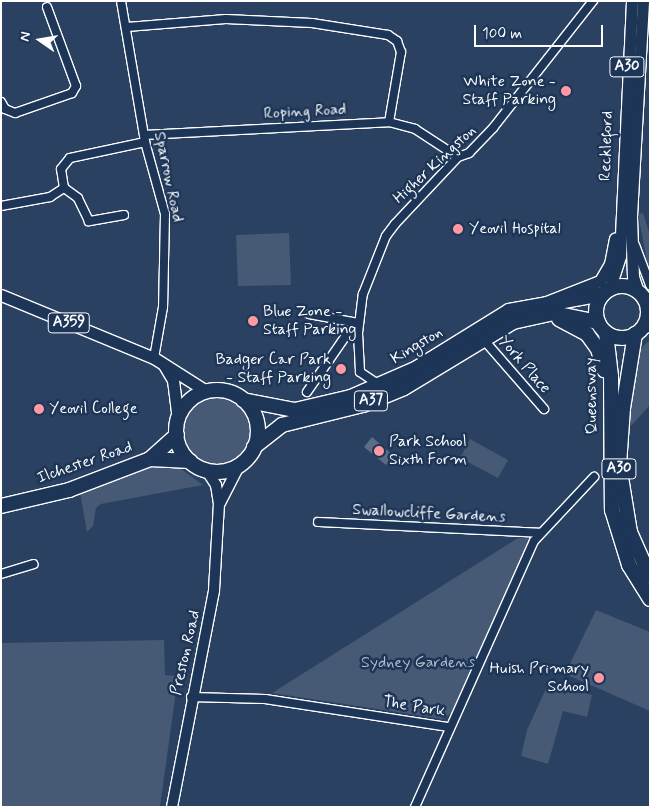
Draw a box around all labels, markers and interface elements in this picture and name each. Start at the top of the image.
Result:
north arrow [15,15,65,65]
scale bar [476,15,605,47]
text: 100 m [482,24,522,44]
text: N [16,30,35,43]
road number: A30 [608,54,646,80]
place label: White Zone - Staff Parking [463,72,556,110]
marker: White Zone - Staff Parking [560,85,572,97]
street label: Roping Road [263,100,347,124]
street label: Reckleford [596,110,618,182]
street label: Higher Kingston [390,122,480,208]
street label: Sparrow Road [149,130,187,224]
place label: Yeovil Hospital [469,219,569,239]
marker: Yeovil Hospital [451,222,465,236]
place label: Blue Zone - Staff Parking [263,302,354,340]
road number: A359 [48,310,90,336]
marker: Blue Zone - Staff Parking [247,315,259,327]
street label: Kingston [388,323,446,369]
street label: York Place [494,332,554,398]
place label: Badger Car Park - Staff Parking [216,350,331,388]
street label: Queensway [582,357,602,435]
marker: Badger Car Park - Staff Parking [335,363,347,375]
road number: A37 [354,388,388,414]
place label: Yeovil College [49,399,139,419]
marker: Yeovil College [33,403,45,415]
place label: Park School Sixth Form [389,432,467,470]
street label: Ilchester Road [36,438,134,488]
marker: Park School Sixth Form [373,445,385,457]
road number: A30 [600,456,638,482]
street label: Swallowcliffe Gardens [354,501,504,527]
street label: Preston Road [167,609,205,697]
park label: Sydney Gardens [364,653,472,673]
place label: Huish Primary School [490,659,589,697]
marker: Huish Primary School [593,672,605,684]
street label: The Park [383,693,445,721]

